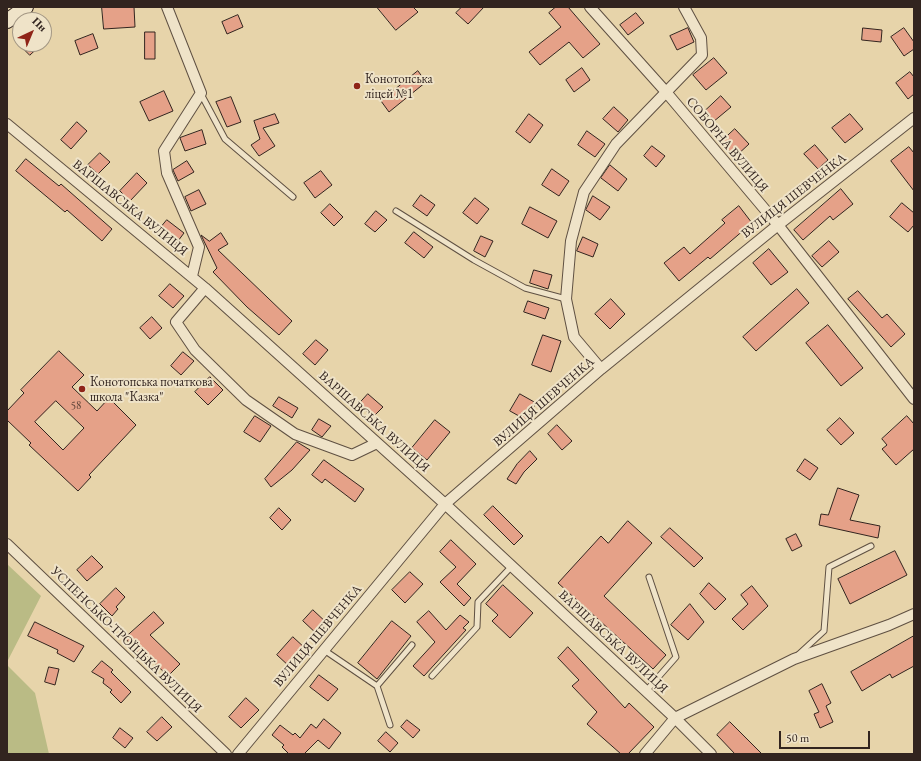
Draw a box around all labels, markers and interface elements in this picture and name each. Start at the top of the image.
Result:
north arrow [12,12,52,52]
text: Пн [29,14,50,34]
place label: Конотопська ліцей №1 [365,71,433,102]
marker: Конотопська ліцей №1 [352,81,362,91]
street label: СОБОРНА ВУЛИЦЯ [683,94,771,196]
street label: ВУЛИЦЯ ШЕВЧЕНКА [739,150,849,242]
street label: ВАРШАВСЬКА ВУЛИЦЯ [69,157,191,259]
street label: ВУЛИЦЯ ШЕВЧЕНКА [490,354,598,450]
street label: ВАРШАВСЬКА ВУЛИЦЯ [315,368,433,476]
place label: Конотопська початкова школа "Казка" [90,374,213,405]
marker: Конотопська початкова школа "Казка" [77,384,87,394]
house number: 58 [71,399,81,413]
street label: УСПЕНСЬКО-ТРОЇЦЬКА ВУЛИЦЯ [47,564,205,716]
street label: ВУЛИЦЯ ШЕВЧЕНКА [271,582,365,690]
street label: ВАРШАВСЬКА ВУЛИЦЯ [555,587,671,697]
scale bar [781,723,872,749]
text: 50 m [786,730,809,746]

